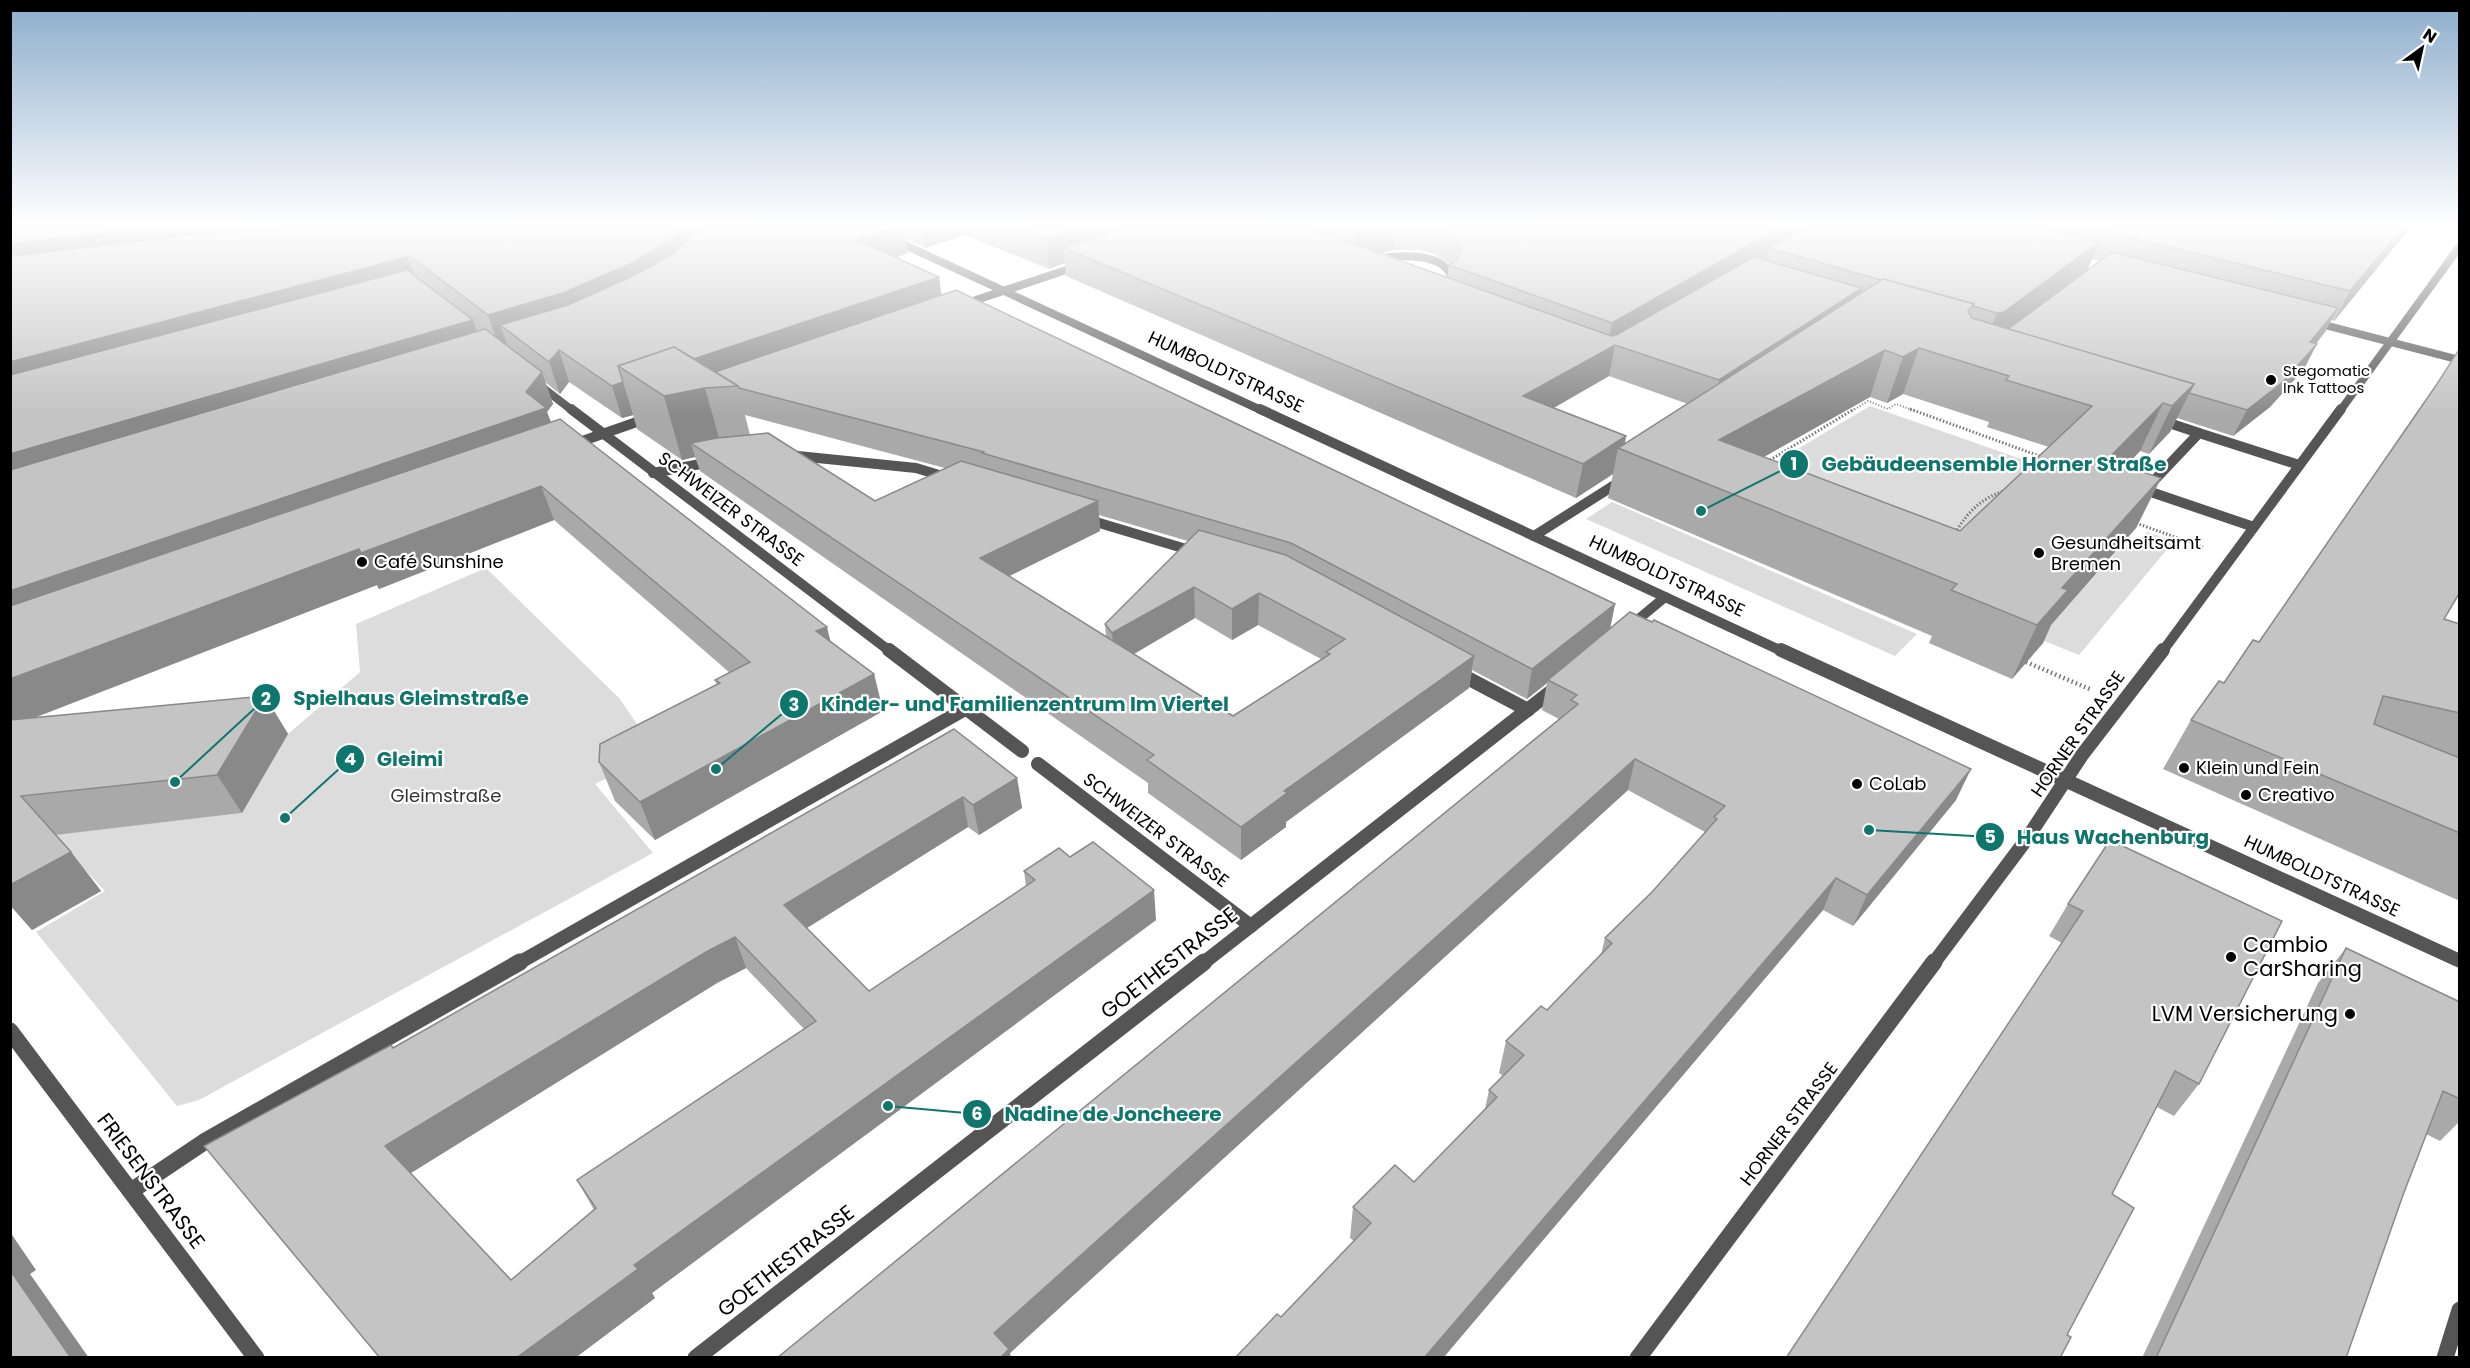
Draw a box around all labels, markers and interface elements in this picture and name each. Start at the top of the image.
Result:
north arrow [2392,18,2452,78]
text: N [2419,23,2441,49]
street label: HUMBOLDTSTRASSE [1144,324,1308,419]
place label: Stegomatic Ink Tattoos [2283,360,2370,398]
marker: Stegomatic Ink Tattoos [2264,373,2278,387]
street label: SCHWEIZER STRASSE [653,445,809,572]
callout: Gebäudeensemble Horner Straße [1779,445,2179,483]
text: Gebäudeensemble Horner Straße [1821,450,2167,478]
text: 1 [1791,451,1797,476]
street label: HUMBOLDTSTRASSE [1585,528,1749,623]
place label: Gesundheitsamt Bremen [2051,530,2201,576]
marker: Gesundheitsamt Bremen [2032,546,2046,560]
place label: Café Sunshine [374,549,504,574]
marker: Café Sunshine [355,555,369,569]
street label: HORNER STRASSE [2025,666,2131,802]
callout: Spielhaus Gleimstraße [251,679,540,717]
text: Spielhaus Gleimstraße [293,684,529,712]
callout: Kinder- und Familienzentrum Im Viertel [779,685,1241,723]
text: 2 [261,686,271,711]
text: Kinder- und Familienzentrum Im Viertel [821,690,1229,718]
text: 3 [789,692,799,717]
callout: Gleimi [335,740,455,778]
text: Gleimi [377,745,443,773]
text: 4 [344,746,356,771]
place label: Klein und Fein [2196,755,2319,780]
marker: Klein und Fein [2177,761,2191,775]
street label: SCHWEIZER STRASSE [1078,766,1234,893]
place label: CoLab [1869,771,1927,796]
marker: CoLab [1850,777,1864,791]
place label: Creativo [2258,782,2335,807]
park label: Gleimstraße [391,783,501,808]
marker: Creativo [2239,788,2253,802]
callout: Haus Wachenburg [1975,818,2222,856]
text: Haus Wachenburg [2017,823,2209,851]
text: 5 [1984,824,1996,849]
street label: HUMBOLDTSTRASSE [2240,828,2404,923]
street label: GOETHESTRASSE [1094,900,1243,1025]
place label: Cambio CarSharing [2243,930,2362,983]
marker: Cambio CarSharing [2224,950,2238,964]
place label: LVM Versicherung [2152,999,2338,1028]
marker: LVM Versicherung [2343,1007,2357,1021]
street label: HORNER STRASSE [1734,1057,1843,1191]
callout: Nadine de Joncheere [962,1095,1233,1133]
text: Nadine de Joncheere [1004,1100,1222,1128]
text: 6 [971,1101,983,1126]
street label: FRIESENSTRASSE [91,1107,212,1255]
street label: GOETHESTRASSE [711,1198,860,1323]

